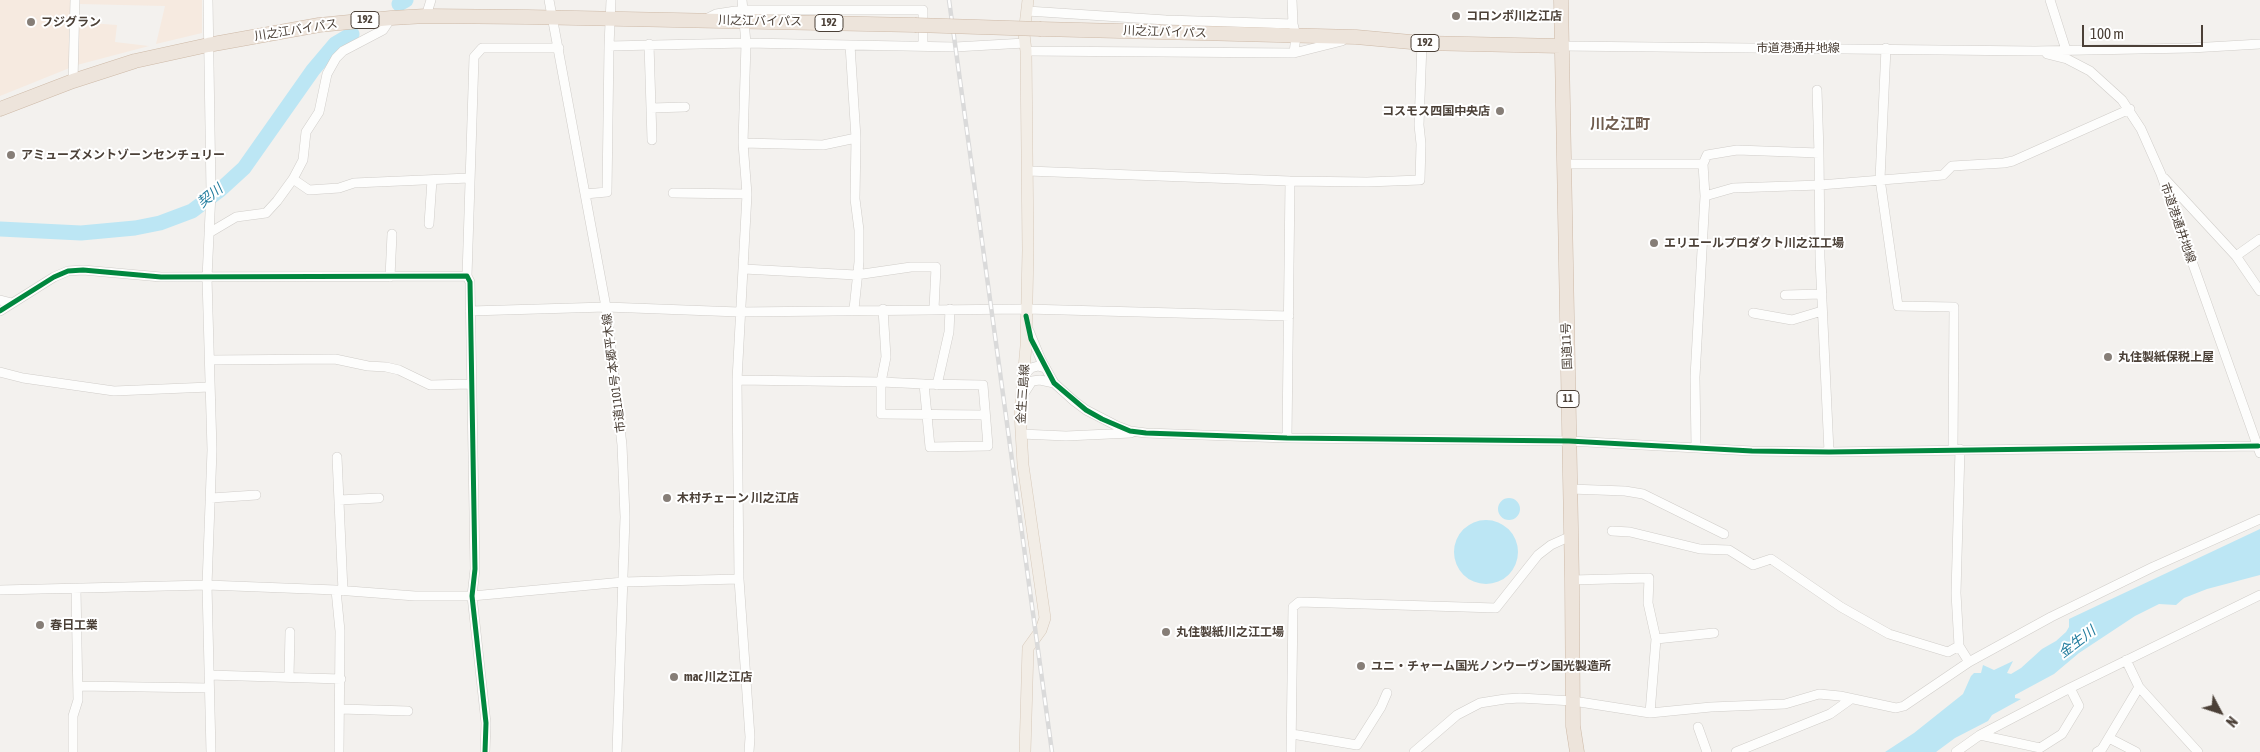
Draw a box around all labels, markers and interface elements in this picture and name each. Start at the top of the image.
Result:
place label: コロンボ川之江店 [1466,9,1562,23]
marker: コロンボ川之江店 [1450,10,1462,22]
road number: 192 [351,12,379,28]
street label: 川之江バイパス [718,13,802,29]
road number: 192 [815,14,843,32]
place label: フジグラン [41,15,101,29]
scale bar [2085,15,2206,47]
marker: フジグラン [25,16,37,28]
street label: 川之江バイパス [253,16,339,44]
street label: 川之江バイパス [1123,23,1207,41]
text: 100 m [2090,25,2124,42]
road number: 192 [1411,34,1439,52]
street label: 市道港通井地線 [1756,41,1840,55]
place label: コスモス四国中央店 [1382,104,1490,118]
marker: コスモス四国中央店 [1494,105,1506,117]
district label: 川之江町 [1590,115,1650,133]
place label: アミューズメントゾーンセンチュリー [21,148,225,162]
marker: アミューズメントゾーンセンチュリー [5,149,17,161]
water label: 契川 [194,181,226,211]
street label: 市道港通井地線 [2158,181,2198,265]
place label: エリエールプロダクト川之江工場 [1664,236,1844,250]
marker: エリエールプロダクト川之江工場 [1648,237,1660,249]
street label: 市道1101号 本郷平木線 [600,312,628,434]
street label: 国道11号 [1559,322,1575,370]
place label: 丸住製紙保税上屋 [2118,350,2214,364]
marker: 丸住製紙保税上屋 [2102,351,2114,363]
street label: 金生三島線 [1014,364,1032,424]
road number: 11 [1557,390,1579,408]
place label: 木村チェーン 川之江店 [677,491,799,505]
marker: 木村チェーン 川之江店 [661,492,673,504]
place label: 春日工業 [50,618,98,632]
marker: 春日工業 [34,619,46,631]
water label: 金生川 [2055,623,2099,661]
place label: 丸住製紙川之江工場 [1176,625,1284,639]
marker: 丸住製紙川之江工場 [1160,626,1172,638]
place label: ユニ・チャーム国光ノンウーヴン国光製造所 [1371,659,1611,673]
marker: ユニ・チャーム国光ノンウーヴン国光製造所 [1355,660,1367,672]
place label: mac 川之江店 [684,670,752,684]
marker: mac 川之江店 [668,671,680,683]
north arrow [2195,687,2245,737]
text: N [2223,713,2240,730]

